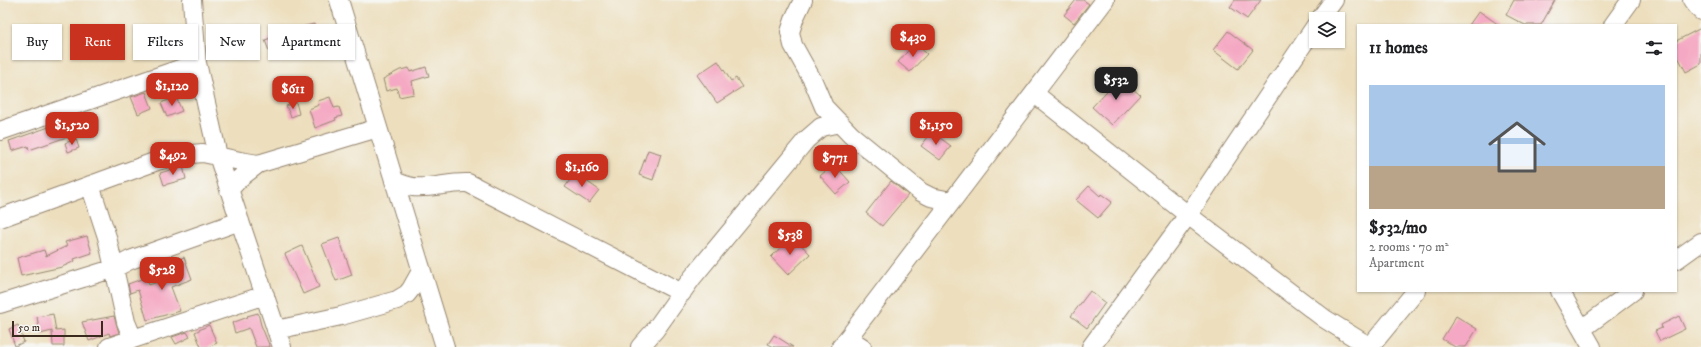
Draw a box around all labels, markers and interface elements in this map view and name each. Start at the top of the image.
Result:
map controls [1309,12,1345,48]
button: layers [1309,12,1345,48]
chip: Buy [12,24,62,60]
chip: Rent [70,24,125,60]
chip: Filters [133,24,198,60]
chip: New [206,24,260,60]
chip: Apartment [268,24,355,60]
pin: $430 [889,24,937,58]
text: $430 [900,29,926,45]
text: 11 homes [1369,37,1428,59]
icon: filters [1643,37,1665,59]
pin: $532 [1092,67,1140,101]
text: $532 [1104,72,1128,88]
pin: $1,120 [139,73,205,107]
pin: $611 [269,76,317,110]
text: $1,120 [155,78,189,94]
text: $611 [281,81,305,97]
icon: home [1481,111,1553,183]
pin: $1,520 [39,112,105,146]
pin: $1,150 [903,112,969,146]
text: $1,520 [54,117,90,133]
text: $1,150 [919,117,953,133]
pin: $492 [149,142,197,176]
pin: $771 [811,145,859,179]
text: $492 [159,147,187,163]
text: $771 [822,150,848,166]
pin: $1,160 [549,154,615,188]
text: $1,160 [565,159,599,175]
text: $532/mo [1369,217,1427,239]
pin: $538 [766,222,814,256]
text: $538 [778,227,802,243]
text: 2 rooms · 70 m² [1369,239,1449,255]
text: Apartment [1369,255,1424,271]
pin: $528 [138,257,186,291]
text: $528 [149,262,175,278]
scale bar [12,319,103,338]
text: 50 m [18,321,40,335]

